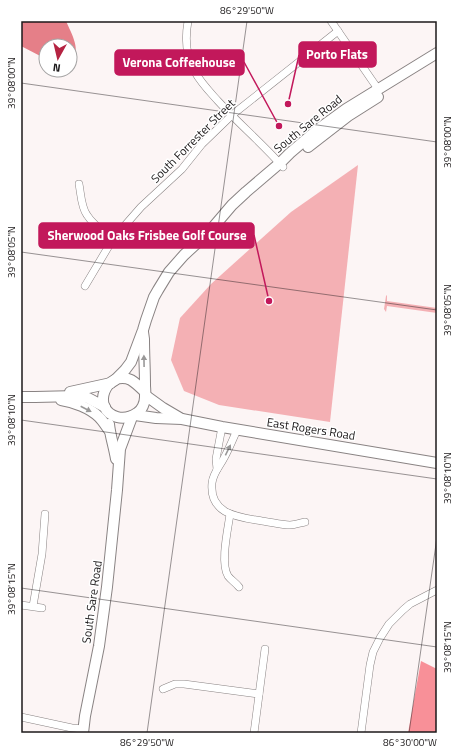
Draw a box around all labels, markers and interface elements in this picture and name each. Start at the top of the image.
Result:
text: 86°29'50"W [220,3,274,18]
north arrow [38,38,78,78]
callout: Porto Flats [299,42,376,67]
text: Porto Flats [306,44,368,64]
callout: Verona Coffeehouse [115,50,244,75]
text: Verona Coffeehouse [123,52,236,72]
text: 39°08'00"N [4,57,19,109]
text: N [52,59,61,76]
street label: South Sare Road [269,90,346,157]
street label: South Forrester Street [146,94,240,187]
text: 39°08'00"N [440,116,455,168]
callout: Sherwood Oaks Frisbee Golf Course [39,223,254,248]
text: Sherwood Oaks Frisbee Golf Course [47,225,247,245]
text: 39°08'05"N [4,226,19,278]
text: 39°08'05"N [440,284,455,336]
one-way arrow [141,355,148,367]
text: 39°08'10"N [4,394,19,446]
one-way arrow [80,406,92,412]
street label: East Rogers Road [266,412,357,445]
one-way arrow [225,444,231,456]
text: 39°08'10"N [440,452,455,504]
street label: South Sare Road [76,559,107,645]
text: 39°08'15"N [4,563,19,615]
text: 39°08'15"N [440,621,455,673]
text: 86°29'50"W [120,735,174,750]
text: 86°30'00"W [383,735,437,750]

